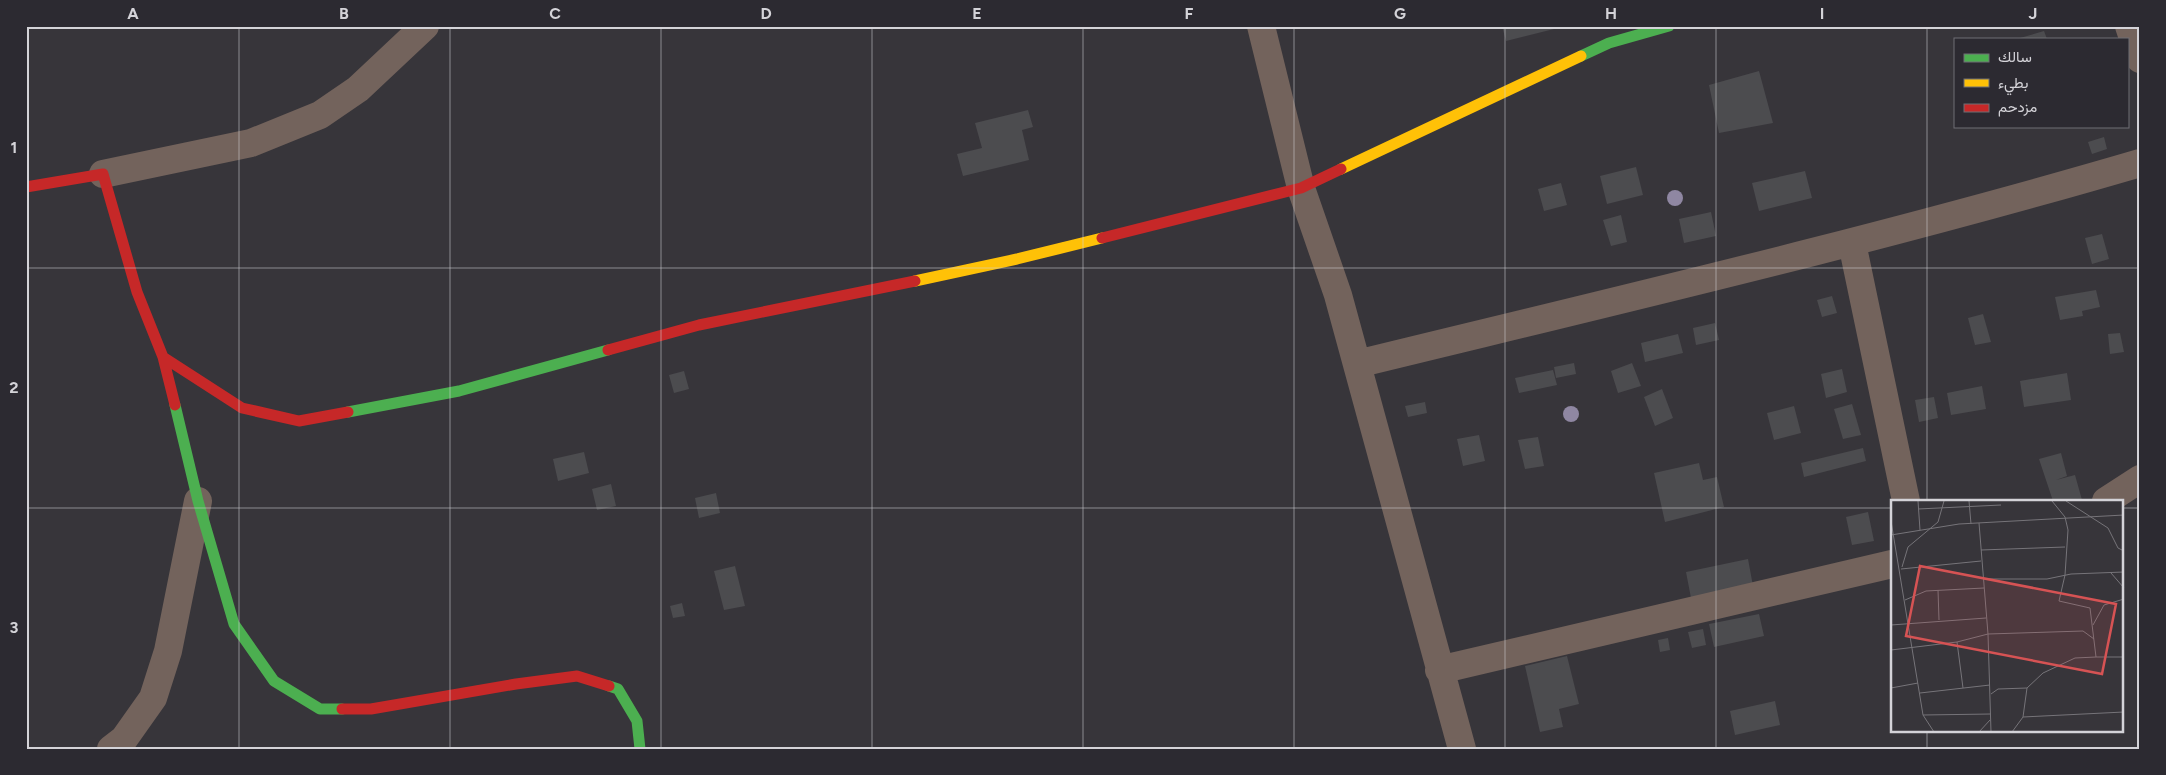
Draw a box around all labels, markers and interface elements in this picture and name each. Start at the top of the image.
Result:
text: A [127,4,139,23]
text: B [339,4,349,23]
text: C [549,4,561,23]
text: D [760,4,772,23]
text: E [972,4,982,23]
text: F [1185,4,1194,23]
text: G [1394,4,1406,23]
text: H [1605,4,1617,23]
text: I [1820,4,1824,23]
text: J [2029,4,2037,23]
legend [1954,38,2128,128]
text: سالك [1998,48,2032,66]
text: بطيء [1998,74,2028,96]
text: مزدحم [1998,98,2037,117]
text: 1 [11,138,17,157]
text: 2 [9,378,19,397]
inset map [1891,500,2124,732]
text: 3 [10,618,19,637]

